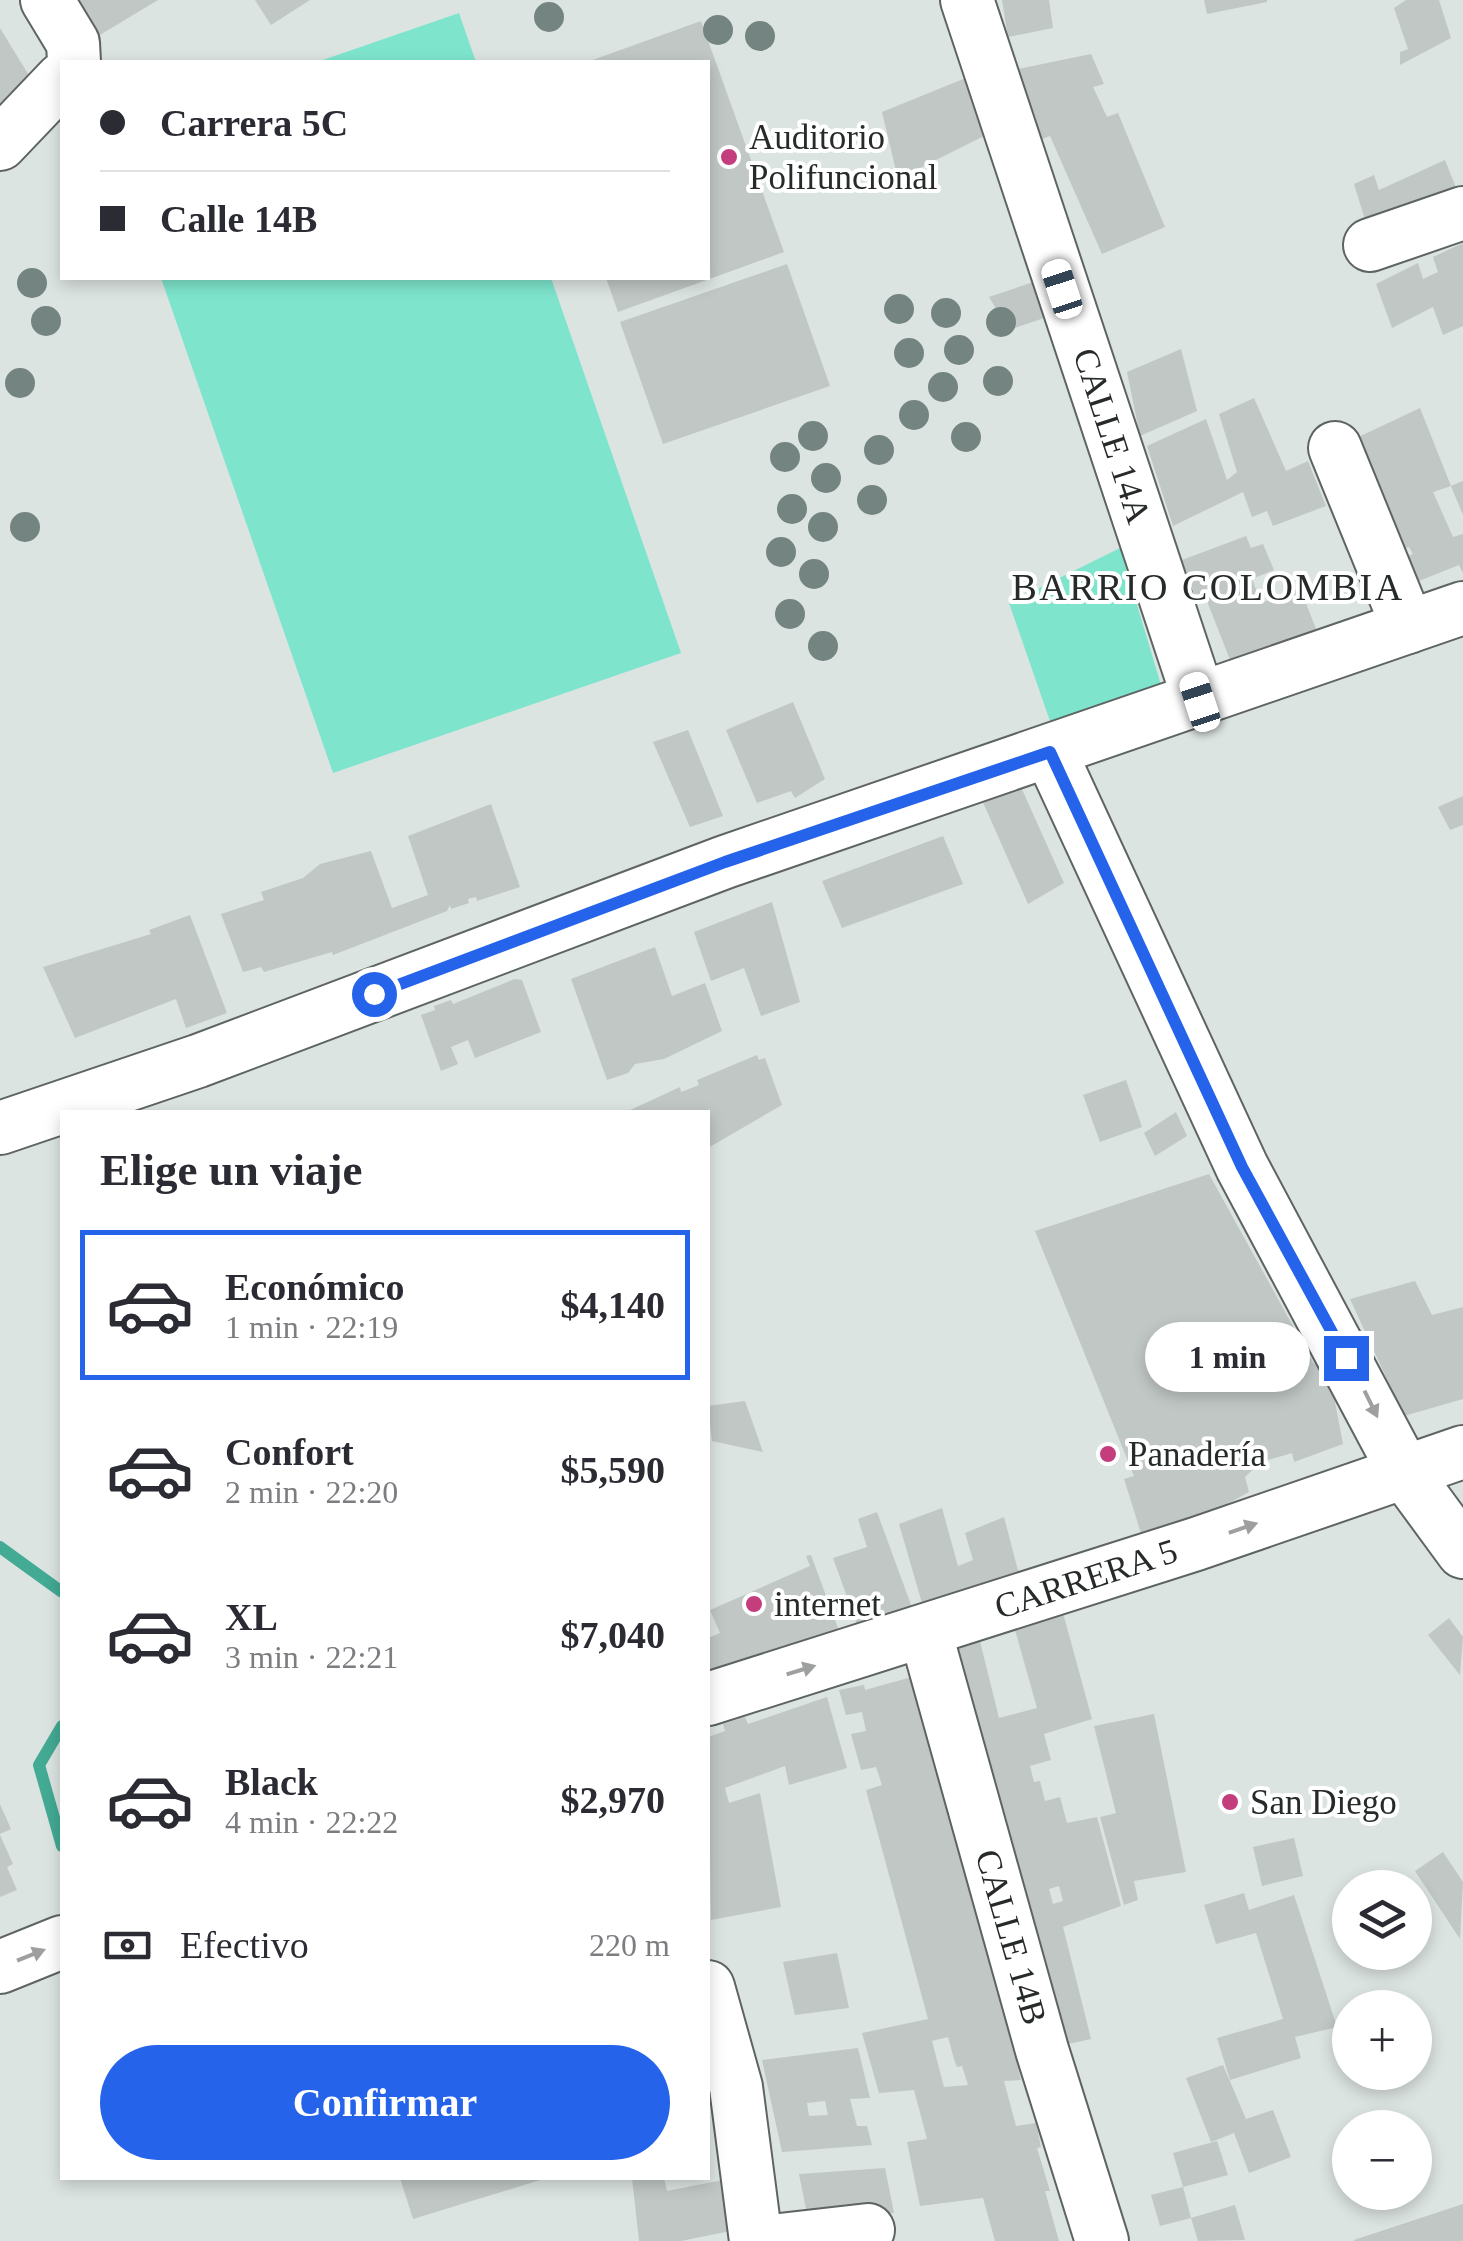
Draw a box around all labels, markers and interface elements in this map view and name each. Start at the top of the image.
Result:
text: Carrera 5C [160,102,348,144]
place label: Auditorio Polifuncional [749,118,938,197]
marker: Auditorio Polifuncional [718,146,740,168]
text: Calle 14B [160,198,317,240]
car [1038,256,1086,322]
street label: CALLE 14A [1065,344,1159,529]
district label: BARRIO COLOMBIA [1011,566,1405,608]
car [1176,669,1224,735]
route start [352,972,397,1017]
text: Elige un viaje [100,1145,363,1195]
icon: car [105,1260,195,1350]
text: Económico [225,1266,404,1308]
text: $4,140 [561,1284,665,1326]
text: 1 min · 22:19 [225,1309,398,1345]
callout: 1 min [1146,1323,1311,1393]
route end [1324,1336,1369,1381]
text: 1 min [1189,1339,1266,1375]
one-way arrow [1363,1390,1380,1419]
icon: car [105,1425,195,1515]
text: Confort [225,1431,354,1473]
place label: Panadería [1128,1435,1266,1474]
marker: Panadería [1097,1443,1119,1465]
text: $5,590 [561,1449,665,1491]
text: 2 min · 22:20 [225,1474,398,1510]
one-way arrow [1229,1520,1259,1535]
street label: CARRERA 5 [990,1531,1182,1627]
place label: internet [774,1585,881,1624]
icon: car [105,1590,195,1680]
marker: internet [743,1593,765,1615]
text: XL [225,1596,278,1638]
text: $7,040 [561,1614,665,1656]
text: 3 min · 22:21 [225,1639,398,1675]
one-way arrow [786,1662,816,1677]
icon: car [105,1755,195,1845]
text: Black [225,1761,318,1803]
text: $2,970 [561,1779,665,1821]
place label: San Diego [1250,1783,1397,1822]
marker: San Diego [1219,1791,1241,1813]
text: 4 min · 22:22 [225,1804,398,1840]
street label: CALLE 14B [967,1845,1055,2029]
map controls [1332,1870,1432,2210]
button: layers [1332,1870,1432,1970]
icon: cash [100,1918,155,1973]
text: Efectivo [180,1924,309,1966]
text: 220 m [589,1927,670,1963]
one-way arrow [17,1947,46,1963]
button: + [1332,1990,1432,2090]
button: Confirmar [100,2045,670,2160]
button: − [1332,2110,1432,2210]

